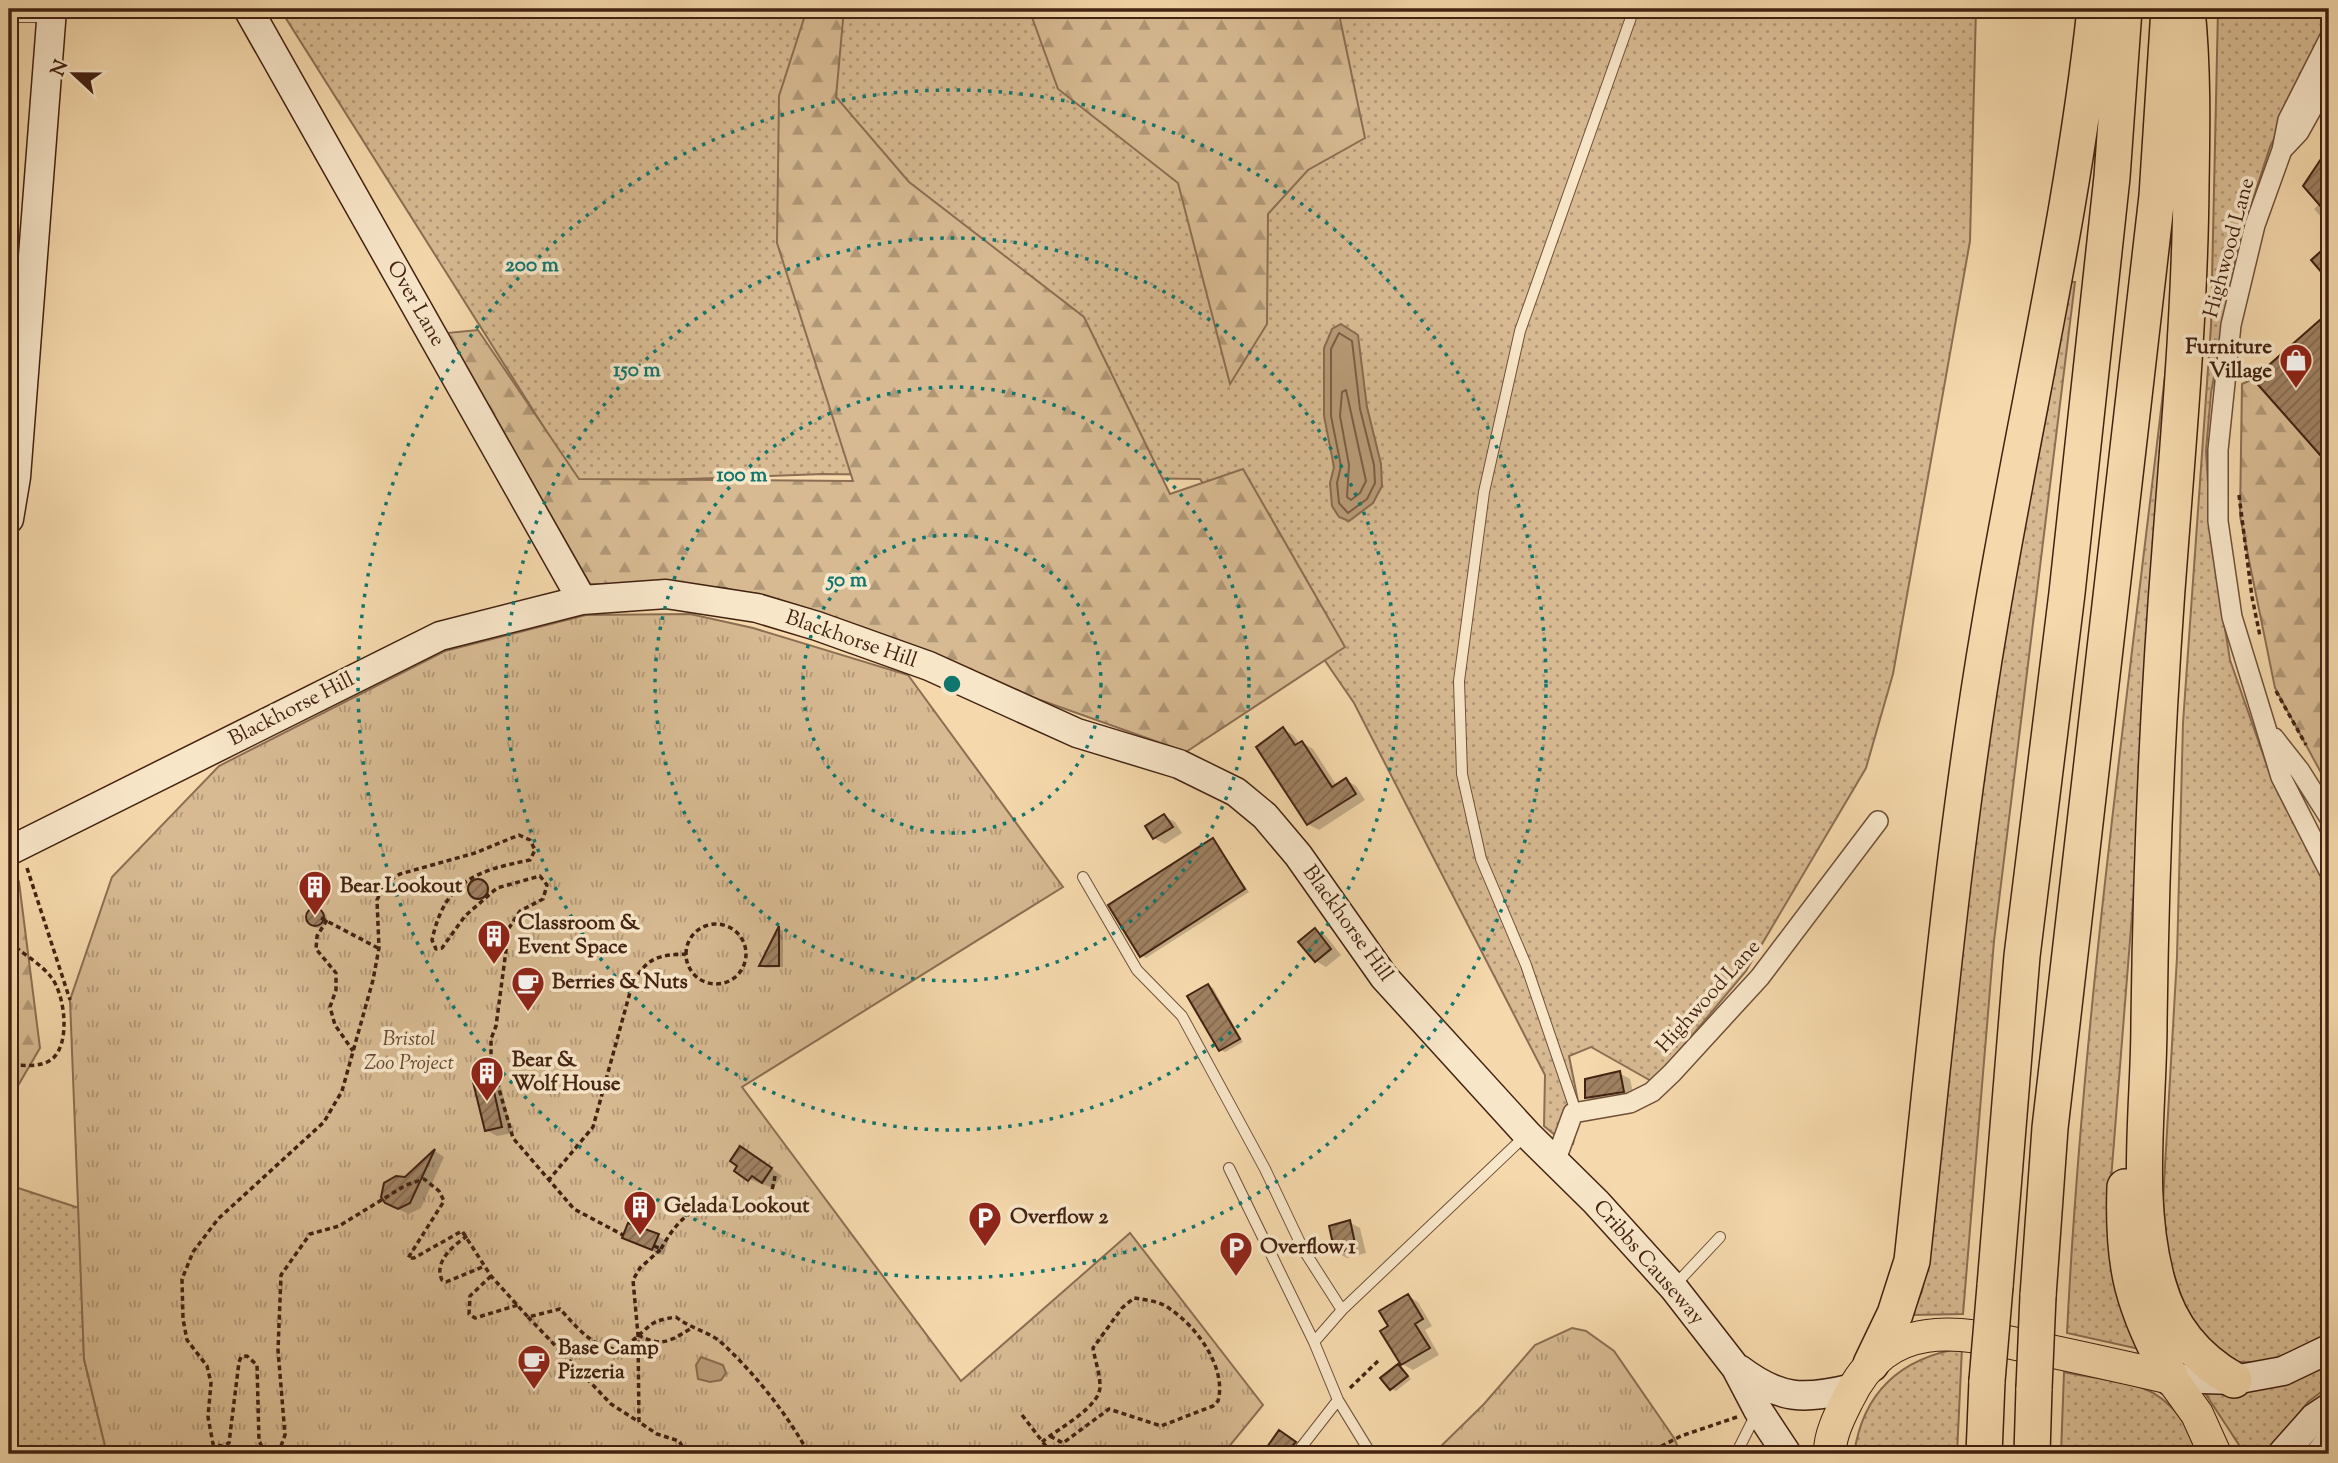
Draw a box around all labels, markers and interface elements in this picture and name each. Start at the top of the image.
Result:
north arrow [38,38,108,108]
text: N [45,56,76,81]
street label: Highwood Lane [2197,175,2263,321]
text: 200 m [505,251,560,281]
street label: Over Lane [378,255,452,353]
place label: Furniture Village [2186,333,2272,387]
shop icon: Furniture Village [2277,341,2315,390]
text: 150 m [613,356,661,386]
text: 100 m [717,461,768,491]
text: 50 m [825,566,868,596]
street label: Blackhorse Hill [781,603,921,677]
street label: Blackhorse Hill [224,665,360,755]
centre of rings [940,672,964,696]
street label: Blackhorse Hill [1294,860,1400,989]
building icon: Bear Lookout [296,868,334,917]
place label: Bear Lookout [340,872,463,902]
place label: Classroom & Event Space [518,909,641,963]
building icon: Classroom & Event Space [475,917,513,966]
street label: Highwood Lane [1650,934,1768,1060]
cafe icon: Berries & Nuts [509,964,547,1013]
place label: Berries & Nuts [552,968,688,998]
park label: Bristol Zoo Project [364,1025,454,1079]
place label: Bear & Wolf House [512,1046,621,1100]
building icon: Bear & Wolf House [468,1054,506,1103]
building icon: Gelada Lookout [621,1188,659,1237]
place label: Gelada Lookout [664,1192,810,1222]
street label: Cribbs Causeway [1585,1194,1711,1333]
parking icon: Overflow 2 [966,1199,1004,1248]
place label: Overflow 2 [1010,1203,1108,1233]
parking icon: Overflow 1 [1217,1229,1255,1278]
place label: Overflow 1 [1260,1233,1356,1263]
place label: Base Camp Pizzeria [558,1334,659,1388]
cafe icon: Base Camp Pizzeria [515,1342,553,1391]

